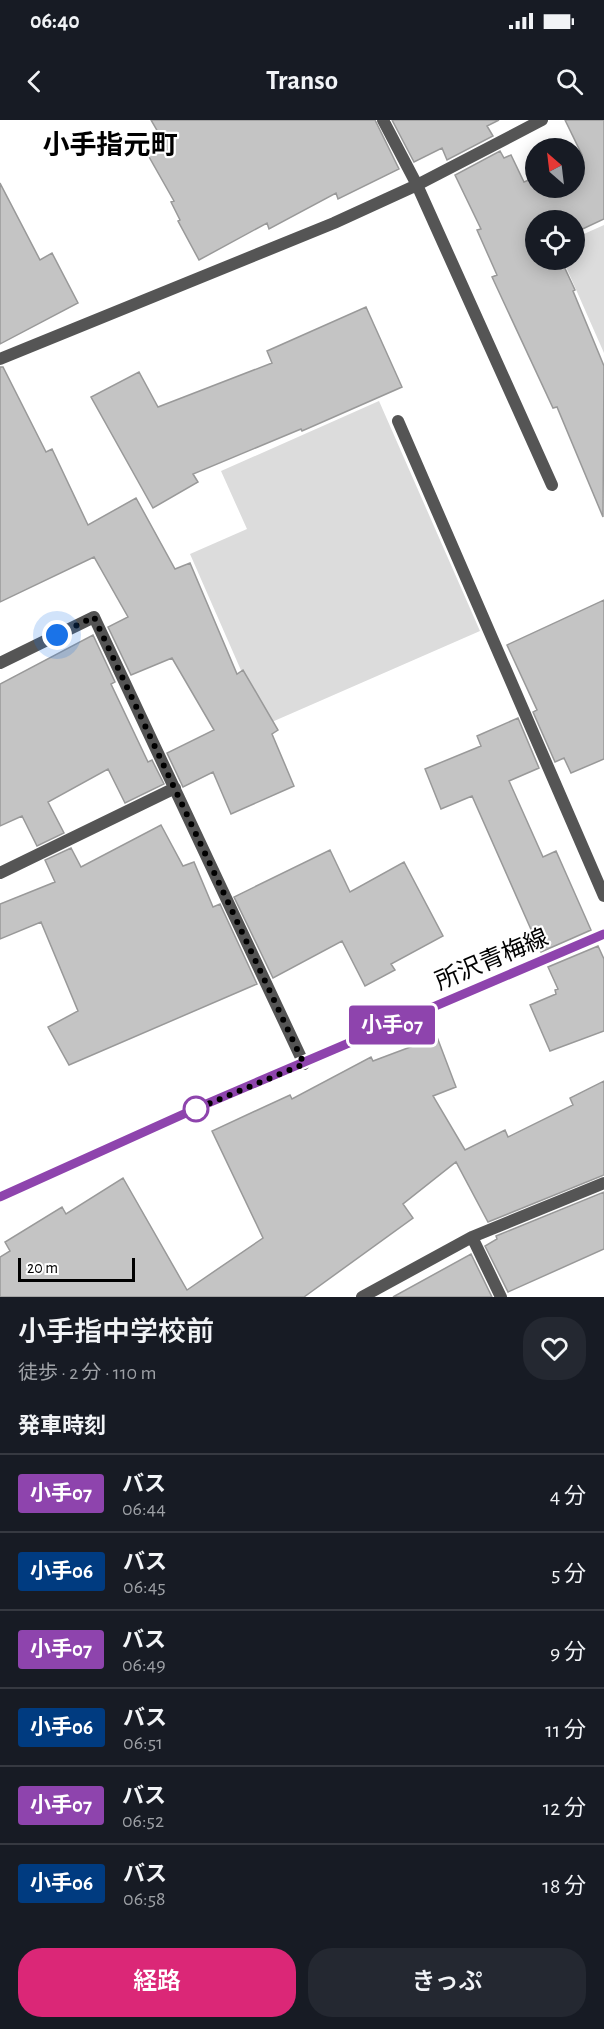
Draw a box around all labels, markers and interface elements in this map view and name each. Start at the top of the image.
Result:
text: 06:40 [30,10,80,32]
icon: back [18,65,51,98]
icon: search [553,65,586,98]
text: Transo [266,67,338,94]
district label: 小手指元町 [43,131,178,159]
north arrow [525,138,585,198]
map controls [525,138,585,270]
button: locate [525,210,585,270]
your location [42,620,72,650]
street label: 所沢青梅線 [431,924,552,994]
line badge: 小手07 [350,1006,434,1044]
text: 小手07 [361,1015,423,1036]
unlabelled marker [183,1096,209,1122]
scale bar [18,1255,135,1282]
text: 20 m [27,1260,58,1276]
button: heart [523,1317,586,1380]
text: 小手指中学校前 [18,1319,214,1347]
text: 徒歩 · 2 分 · 110 m [18,1363,156,1383]
text: 発車時刻 [18,1415,106,1437]
text: バス [122,1473,166,1495]
text: 小手07 [30,1483,92,1504]
text: 4 分 [550,1485,586,1507]
text: 06:44 [122,1499,166,1519]
text: バス [123,1551,167,1573]
text: 小手06 [30,1561,93,1582]
text: 5 分 [551,1563,586,1585]
text: 06:45 [123,1577,166,1597]
text: バス [122,1629,166,1651]
text: 小手07 [30,1639,92,1660]
text: 9 分 [550,1641,586,1663]
text: 06:49 [122,1655,166,1675]
text: バス [123,1707,167,1729]
text: 小手06 [30,1717,93,1738]
text: 11 分 [545,1719,586,1741]
text: 06:51 [123,1733,163,1753]
text: バス [122,1785,166,1807]
text: 小手07 [30,1795,92,1816]
text: 12 分 [543,1797,586,1819]
text: 06:52 [122,1811,164,1831]
text: バス [123,1863,167,1885]
text: 小手06 [30,1873,93,1894]
text: 18 分 [542,1875,586,1897]
text: 06:58 [123,1889,165,1909]
button: 経路 [18,1948,296,2017]
button: きっぷ [308,1948,586,2017]

